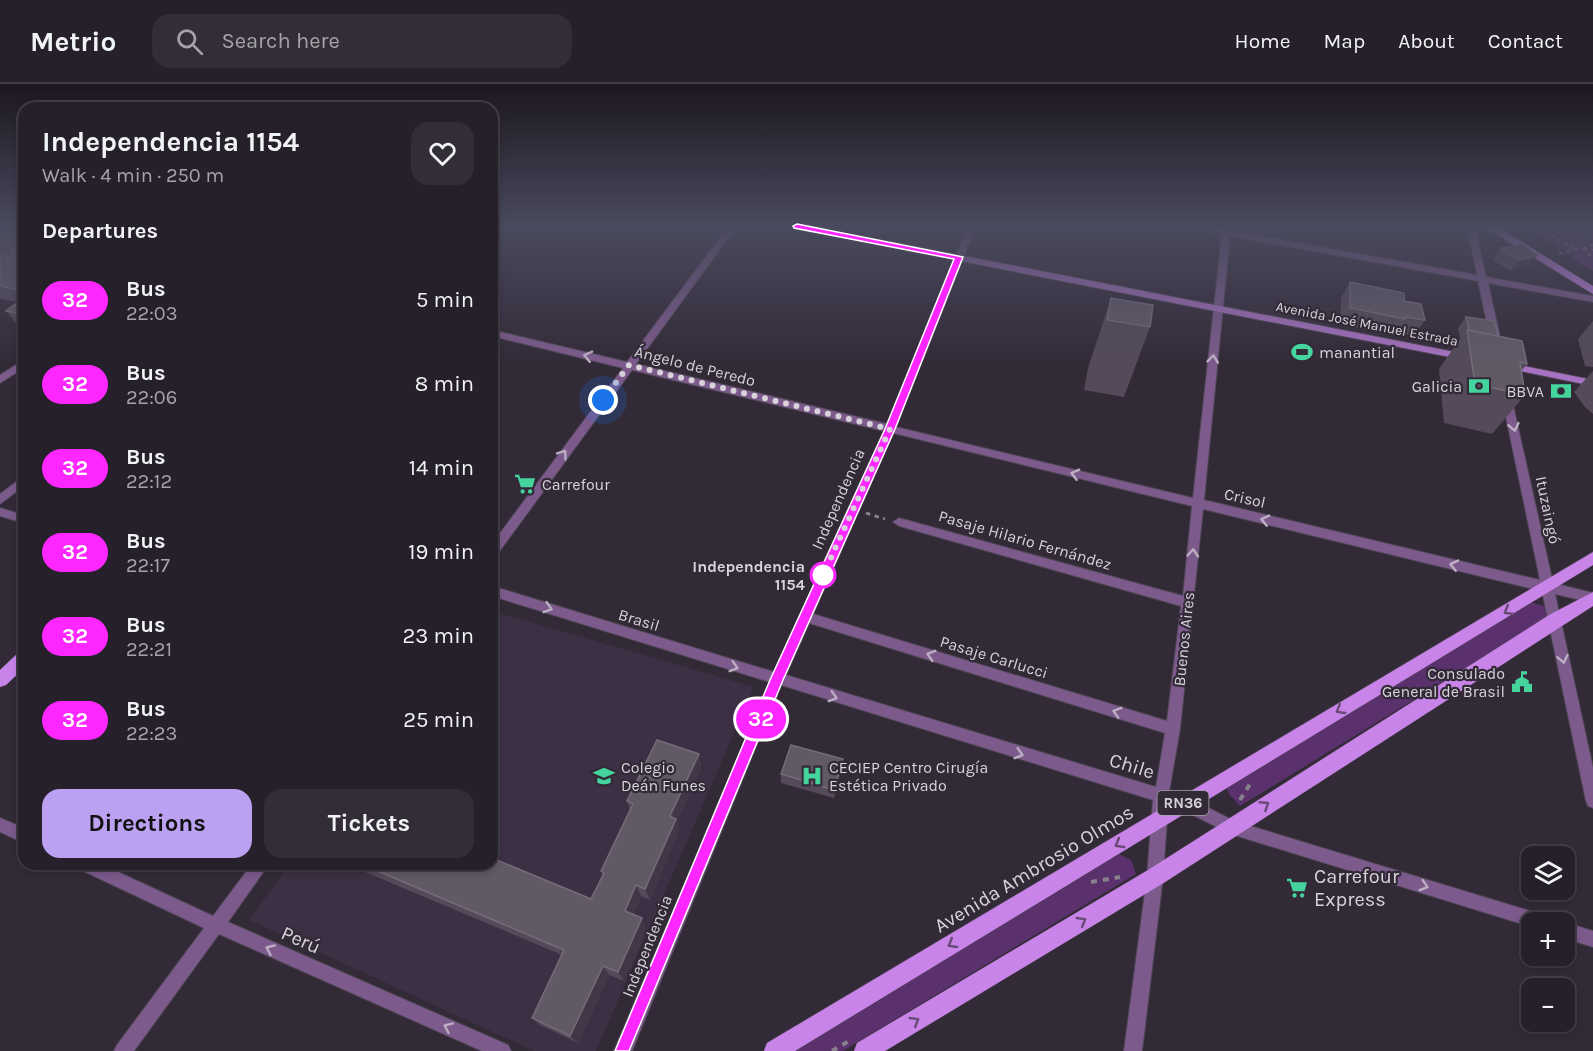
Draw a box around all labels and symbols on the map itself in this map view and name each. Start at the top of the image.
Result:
street label: Avenida José Manuel Estrada [1274,298,1460,350]
sports icon: manantial [1290,340,1314,364]
street label: Ángelo de Peredo [633,342,757,390]
place label: manantial [1319,343,1395,362]
one-way arrow [584,350,594,363]
one-way arrow [1206,354,1218,363]
bank icon: Galicia [1467,374,1491,398]
place label: Galicia [1412,377,1462,396]
bank icon: BBVA [1549,379,1573,403]
place label: BBVA [1506,382,1544,401]
your location [588,385,618,415]
one-way arrow [1507,422,1520,432]
street label: Independencia [807,446,869,552]
one-way arrow [556,450,567,461]
one-way arrow [1070,469,1080,482]
supermarket icon: Carrefour [513,472,537,496]
street label: Ituzaingó [1532,474,1564,546]
place label: Carrefour [542,475,610,494]
street label: Crisol [1222,484,1268,512]
street label: Pasaje Hilario Fernández [936,506,1114,574]
one-way arrow [1260,514,1270,527]
one-way arrow [1186,548,1199,557]
place label: Independencia 1154 [692,557,805,594]
one-way arrow [1450,559,1460,572]
marker: Independencia 1154 [810,562,836,588]
street label: Buenos Aires [1170,591,1198,687]
one-way arrow [542,601,553,613]
one-way arrow [1504,603,1514,615]
street label: Brasil [616,605,662,635]
street label: Pasaje Carlucci [938,632,1050,682]
one-way arrow [926,650,937,662]
one-way arrow [1556,654,1569,664]
one-way arrow [728,659,739,672]
place label: Consulado General de Brasil [1382,664,1505,701]
public building icon: Consulado General de Brasil [1510,670,1534,694]
one-way arrow [827,690,838,702]
line badge: 32 [734,700,788,738]
one-way arrow [1336,703,1346,715]
one-way arrow [1112,706,1123,719]
one-way arrow [1013,747,1024,759]
street label: Chile [1107,748,1157,784]
place label: Colegio Deán Funes [621,758,706,795]
place label: CECIEP Centro Cirugía Estética Privado [829,758,988,795]
school or university icon: Colegio Deán Funes [592,764,616,788]
hospital icon: CECIEP Centro Cirugía Estética Privado [800,764,824,788]
road number: RN36 [1158,791,1208,815]
street label: Avenida Ambrosio Olmos [930,800,1138,938]
one-way arrow [1259,801,1269,813]
one-way arrow [1115,836,1125,848]
place label: Carrefour Express [1314,865,1400,911]
supermarket icon: Carrefour Express [1285,876,1309,900]
one-way arrow [1418,879,1429,892]
street label: Independencia [618,892,676,1000]
one-way arrow [1076,916,1086,928]
street label: Perú [278,921,324,959]
one-way arrow [948,937,958,949]
one-way arrow [265,944,276,956]
one-way arrow [909,1017,919,1028]
one-way arrow [444,1023,455,1035]

